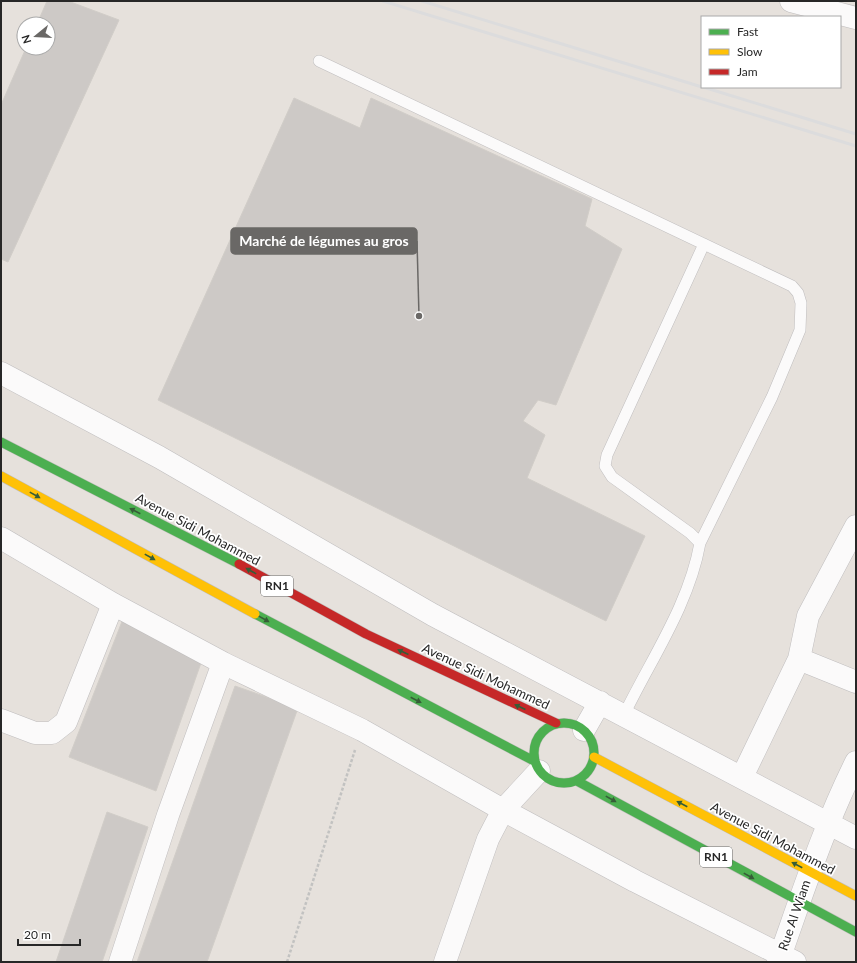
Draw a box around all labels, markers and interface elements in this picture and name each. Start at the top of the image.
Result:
north arrow [16,16,56,56]
legend [701,16,841,88]
text: Fast [737,24,759,39]
text: N [19,33,34,45]
text: Slow [737,44,763,59]
text: Jam [737,64,758,79]
callout: Marché de légumes au gros [231,228,417,254]
text: Marché de légumes au gros [239,232,409,249]
street label: Avenue Sidi Mohammed [133,489,263,569]
one-way arrow [29,492,41,498]
one-way arrow [130,508,141,514]
one-way arrow [144,554,155,560]
one-way arrow [245,568,256,575]
road number: RN1 [261,576,293,596]
one-way arrow [258,616,270,622]
street label: Avenue Sidi Mohammed [420,639,552,713]
one-way arrow [397,649,408,655]
one-way arrow [410,696,422,703]
one-way arrow [515,704,526,710]
one-way arrow [605,796,617,803]
street label: Avenue Sidi Mohammed [708,798,838,878]
one-way arrow [676,800,688,807]
road number: RN1 [700,847,732,867]
one-way arrow [791,861,802,868]
one-way arrow [743,872,755,879]
street label: Rue Al Wiam [774,878,814,952]
scale bar [18,921,80,947]
text: 20 m [24,927,51,942]

